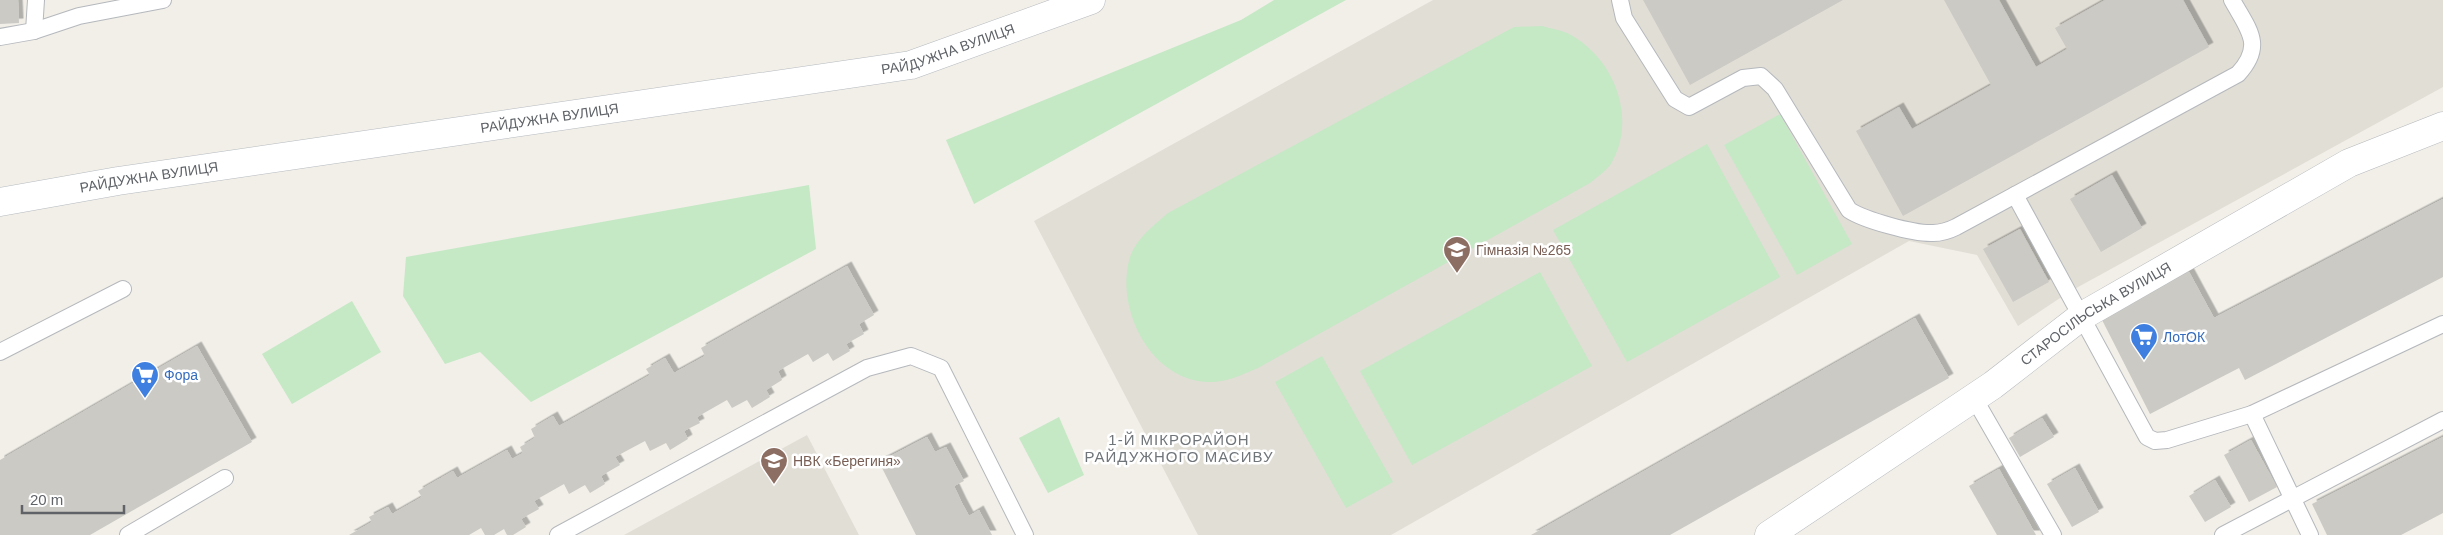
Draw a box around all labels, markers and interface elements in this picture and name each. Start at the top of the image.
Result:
street label: РАЙДУЖНА ВУЛИЦЯ [880,20,1017,77]
street label: РАЙДУЖНА ВУЛИЦЯ [479,100,620,136]
street label: РАЙДУЖНА ВУЛИЦЯ [78,158,219,196]
school or university icon: Гімназія №265 [1442,235,1472,274]
place label: Гімназія №265 [1476,242,1571,258]
street label: СТАРОСІЛЬСЬКА ВУЛИЦЯ [2017,259,2174,369]
supermarket icon: ЛотОК [2129,322,2159,361]
place label: ЛотОК [2163,329,2206,345]
supermarket icon: Фора [130,360,160,399]
place label: Фора [164,367,198,383]
district label: 1-Й МІКРОРАЙОН РАЙДУЖНОГО МАСИВУ [1085,431,1273,465]
school or university icon: НВК «Берегиня» [759,446,789,485]
place label: НВК «Берегиня» [793,453,901,469]
scale bar [22,482,125,514]
text: 20 m [30,491,63,508]

